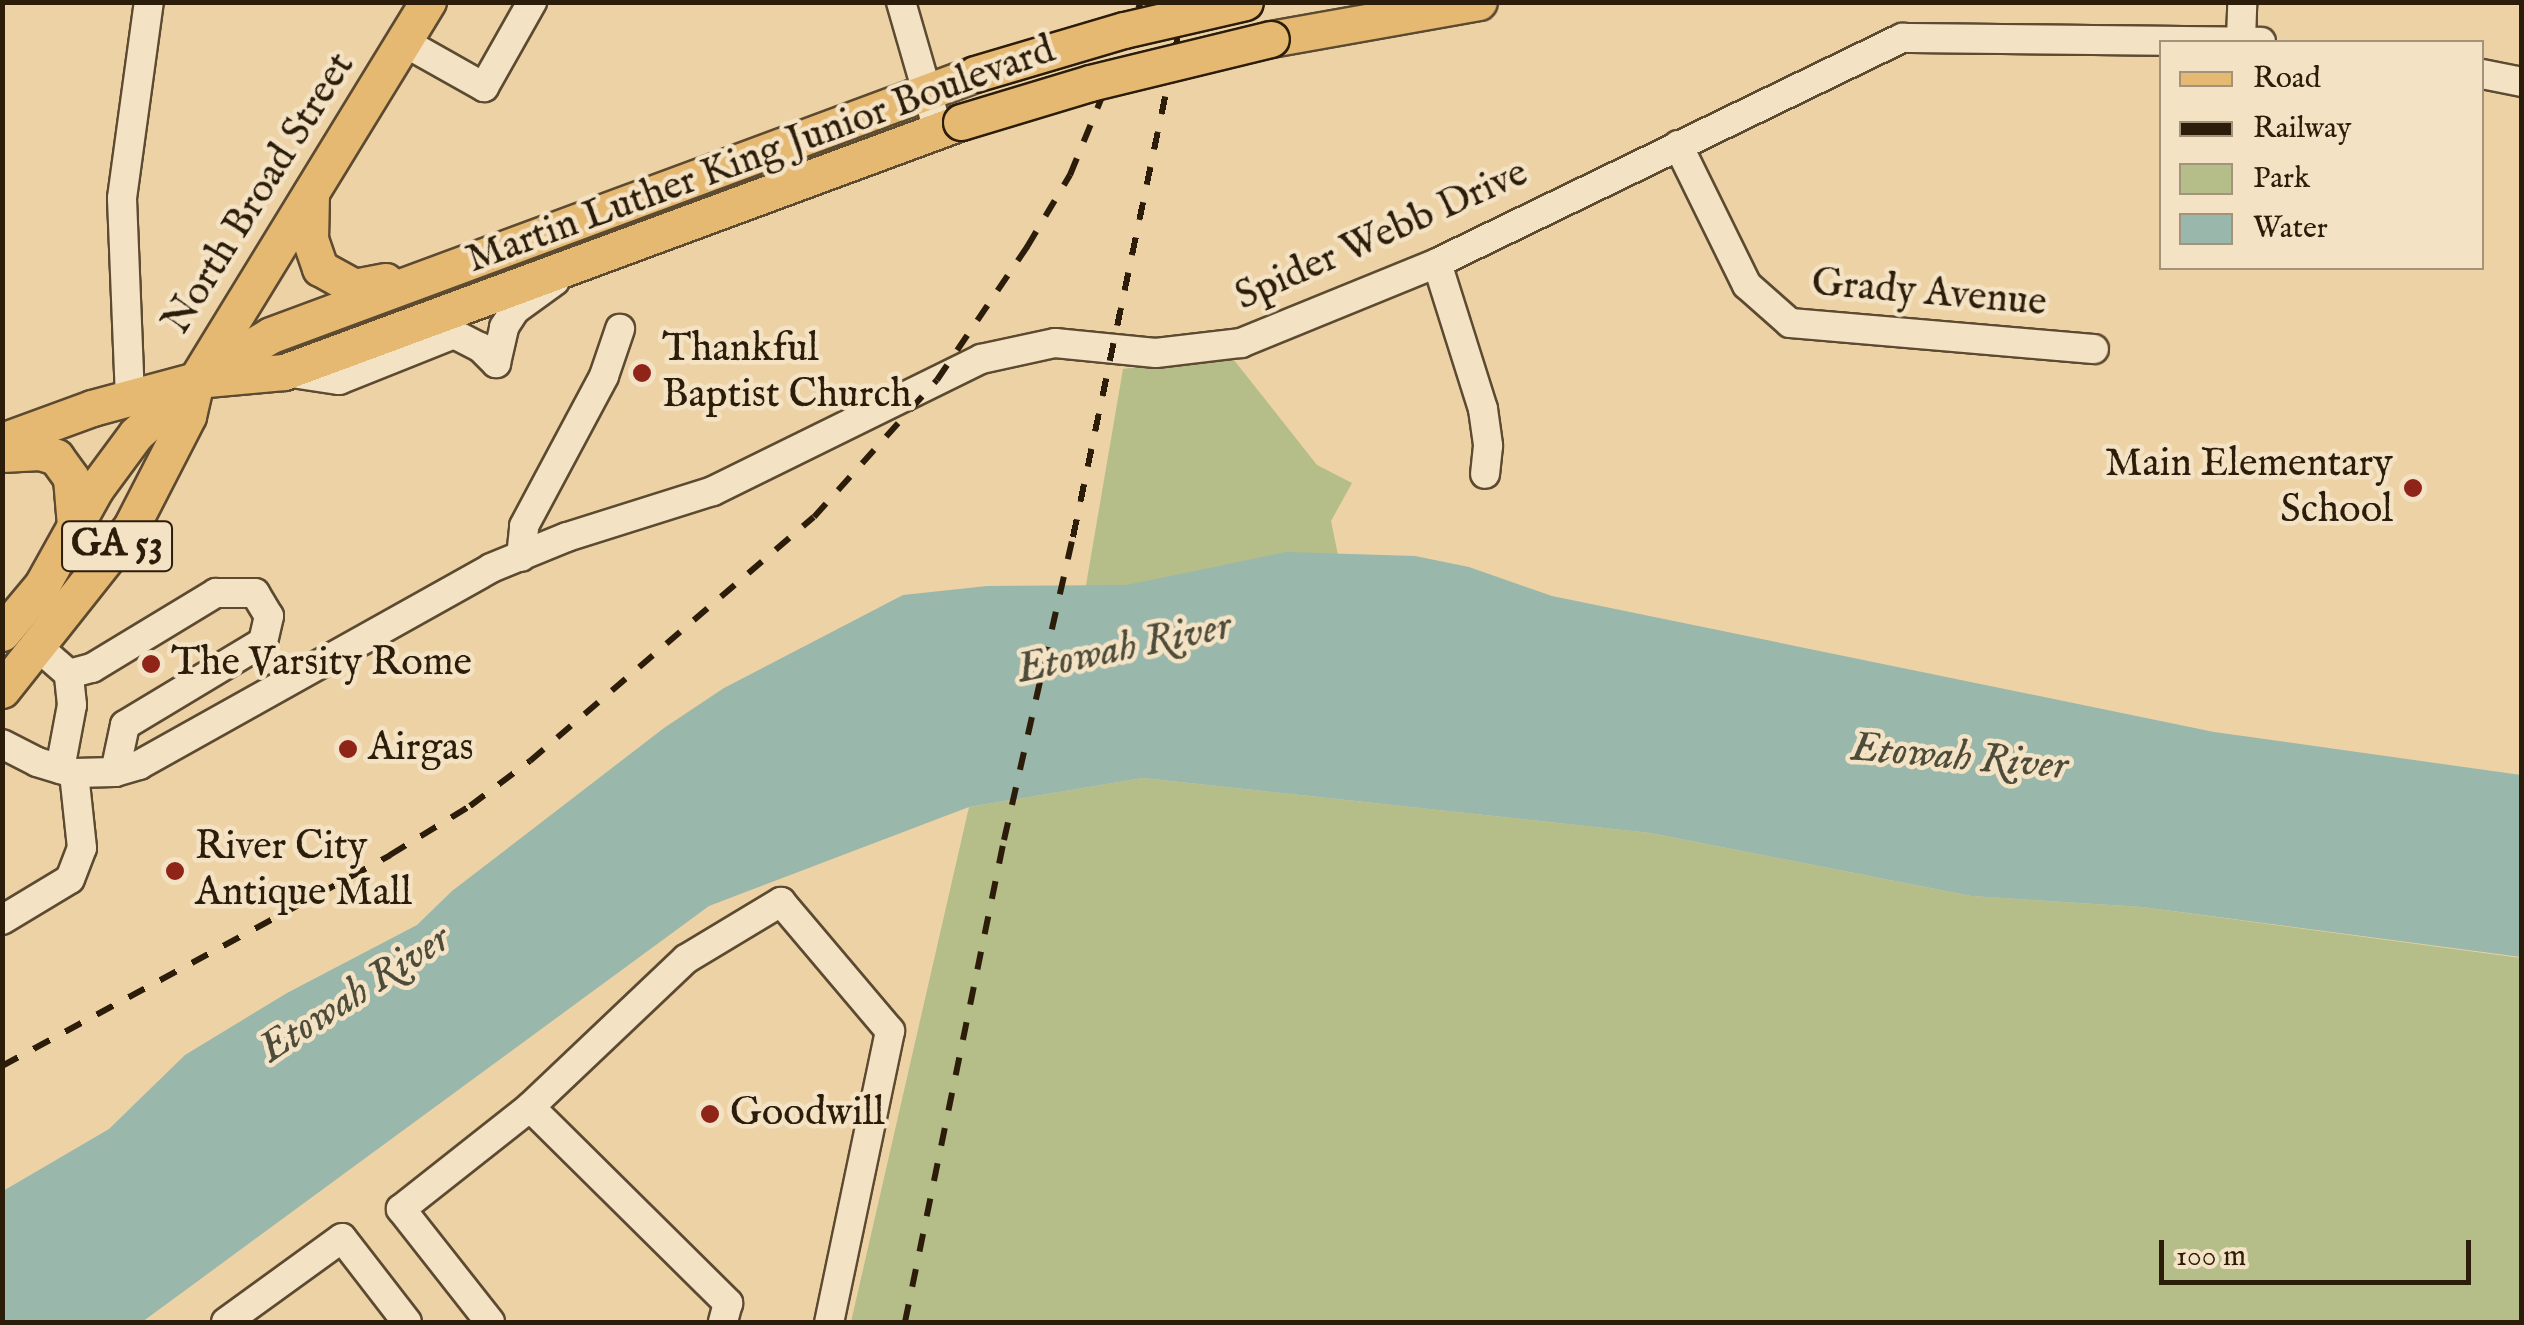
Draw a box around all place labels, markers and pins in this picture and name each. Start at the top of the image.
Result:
place label: Thankful Baptist Church [662,326,912,420]
marker: Thankful Baptist Church [631,362,653,384]
place label: Main Elementary School [2105,441,2393,535]
marker: Main Elementary School [2402,477,2424,499]
place label: The Varsity Rome [171,640,472,688]
marker: The Varsity Rome [140,653,162,675]
place label: Airgas [368,725,473,773]
marker: Airgas [337,738,359,760]
place label: River City Antique Mall [195,824,412,918]
marker: River City Antique Mall [164,860,186,882]
place label: Goodwill [730,1090,885,1138]
marker: Goodwill [699,1103,721,1125]

